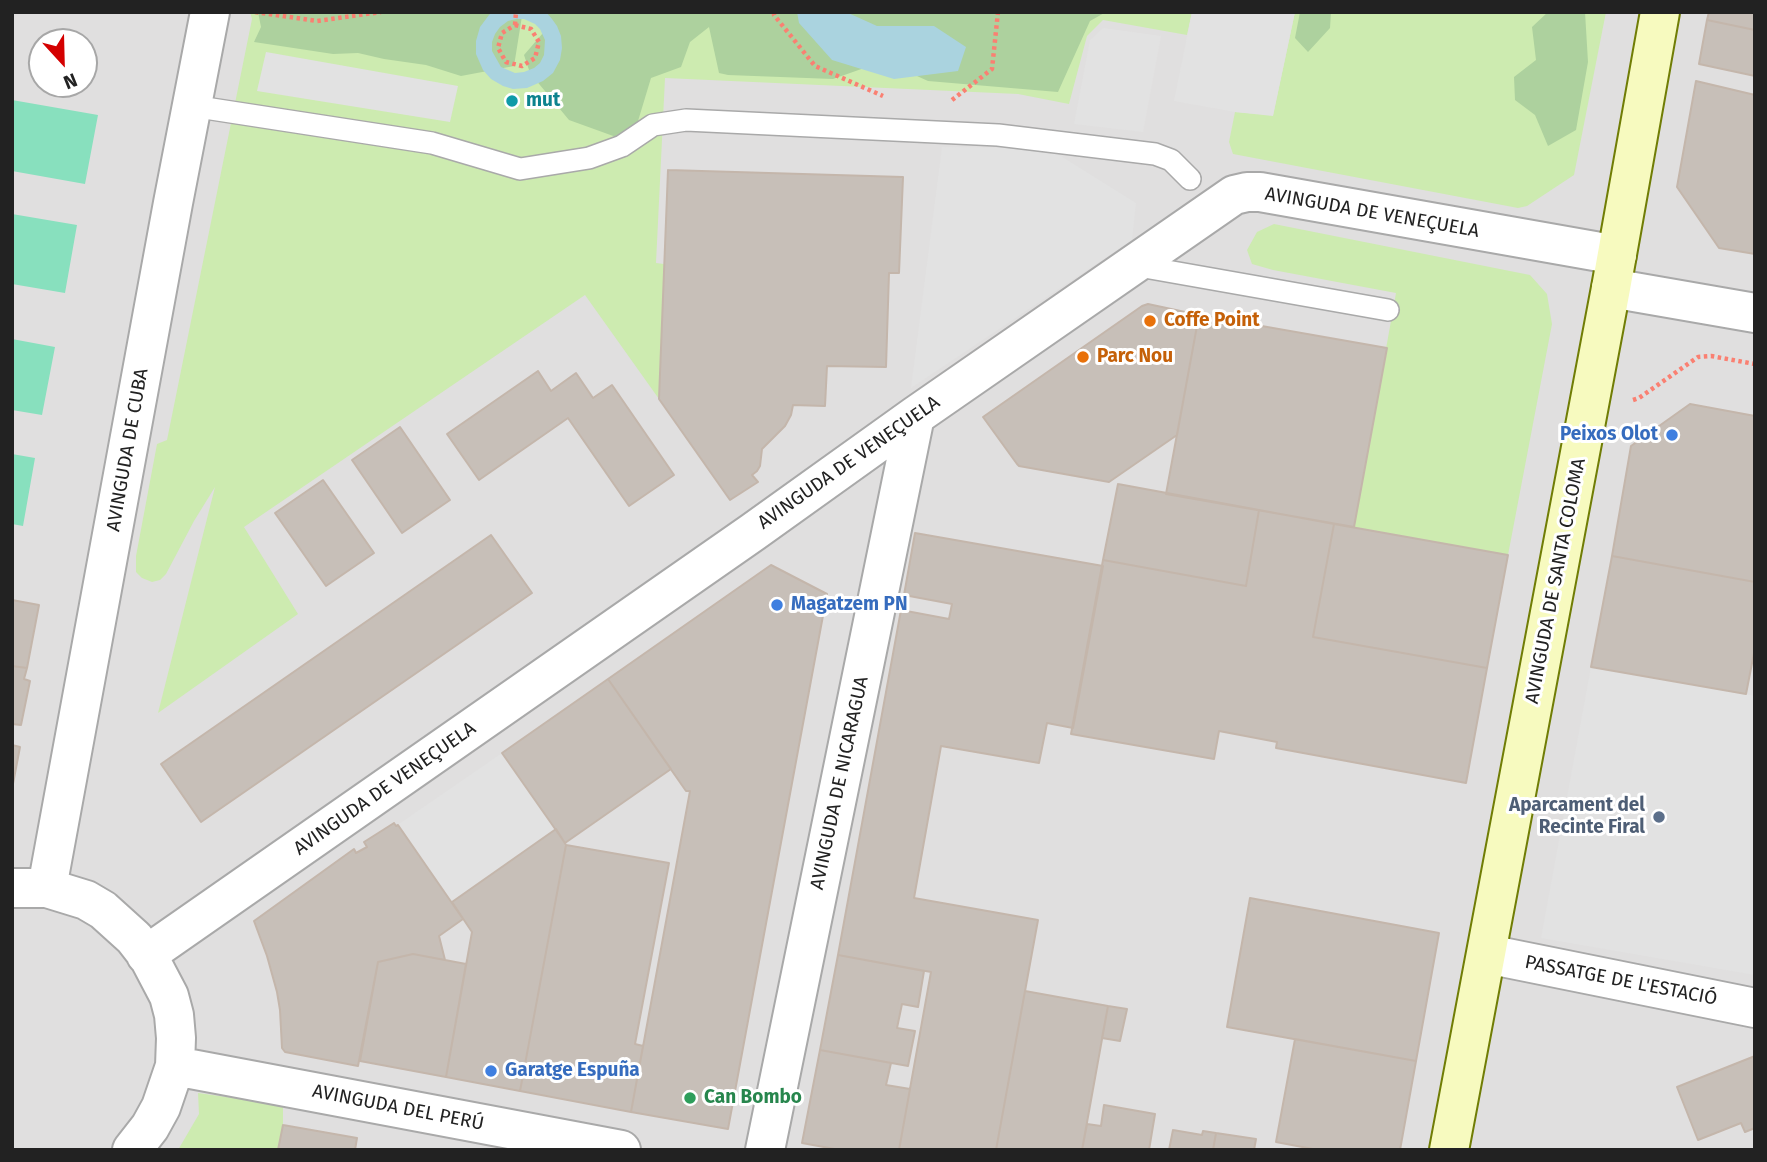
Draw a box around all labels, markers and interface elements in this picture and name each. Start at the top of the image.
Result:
north arrow [28,28,98,98]
text: N [60,68,80,94]
place label: mut [526,90,560,112]
marker: mut [504,93,520,109]
street label: AVINGUDA DE VENEÇUELA [1263,183,1481,243]
place label: Coffe Point [1164,310,1260,332]
marker: Coffe Point [1142,313,1158,329]
place label: Parc Nou [1097,346,1173,368]
marker: Parc Nou [1075,349,1091,365]
street label: AVINGUDA DE CUBA [102,367,154,533]
street label: AVINGUDA DE VENEÇUELA [754,391,944,535]
place label: Peixos Olot [1560,424,1658,446]
marker: Peixos Olot [1664,427,1680,443]
street label: AVINGUDA DE SANTA COLOMA [1521,456,1591,706]
place label: Magatzem PN [791,594,908,616]
marker: Magatzem PN [769,597,785,613]
street label: AVINGUDA DE NICARAGUA [806,674,874,892]
street label: AVINGUDA DE VENEÇUELA [290,717,480,861]
place label: Aparcament del Recinte Firal [1509,795,1645,839]
marker: Aparcament del Recinte Firal [1651,809,1667,825]
street label: PASSATGE DE L'ESTACIÓ [1523,951,1719,1011]
place label: Garatge Espuña [505,1060,640,1082]
marker: Garatge Espuña [483,1063,499,1079]
street label: AVINGUDA DEL PERÚ [310,1080,486,1136]
place label: Can Bombo [704,1087,802,1109]
marker: Can Bombo [682,1090,698,1106]

